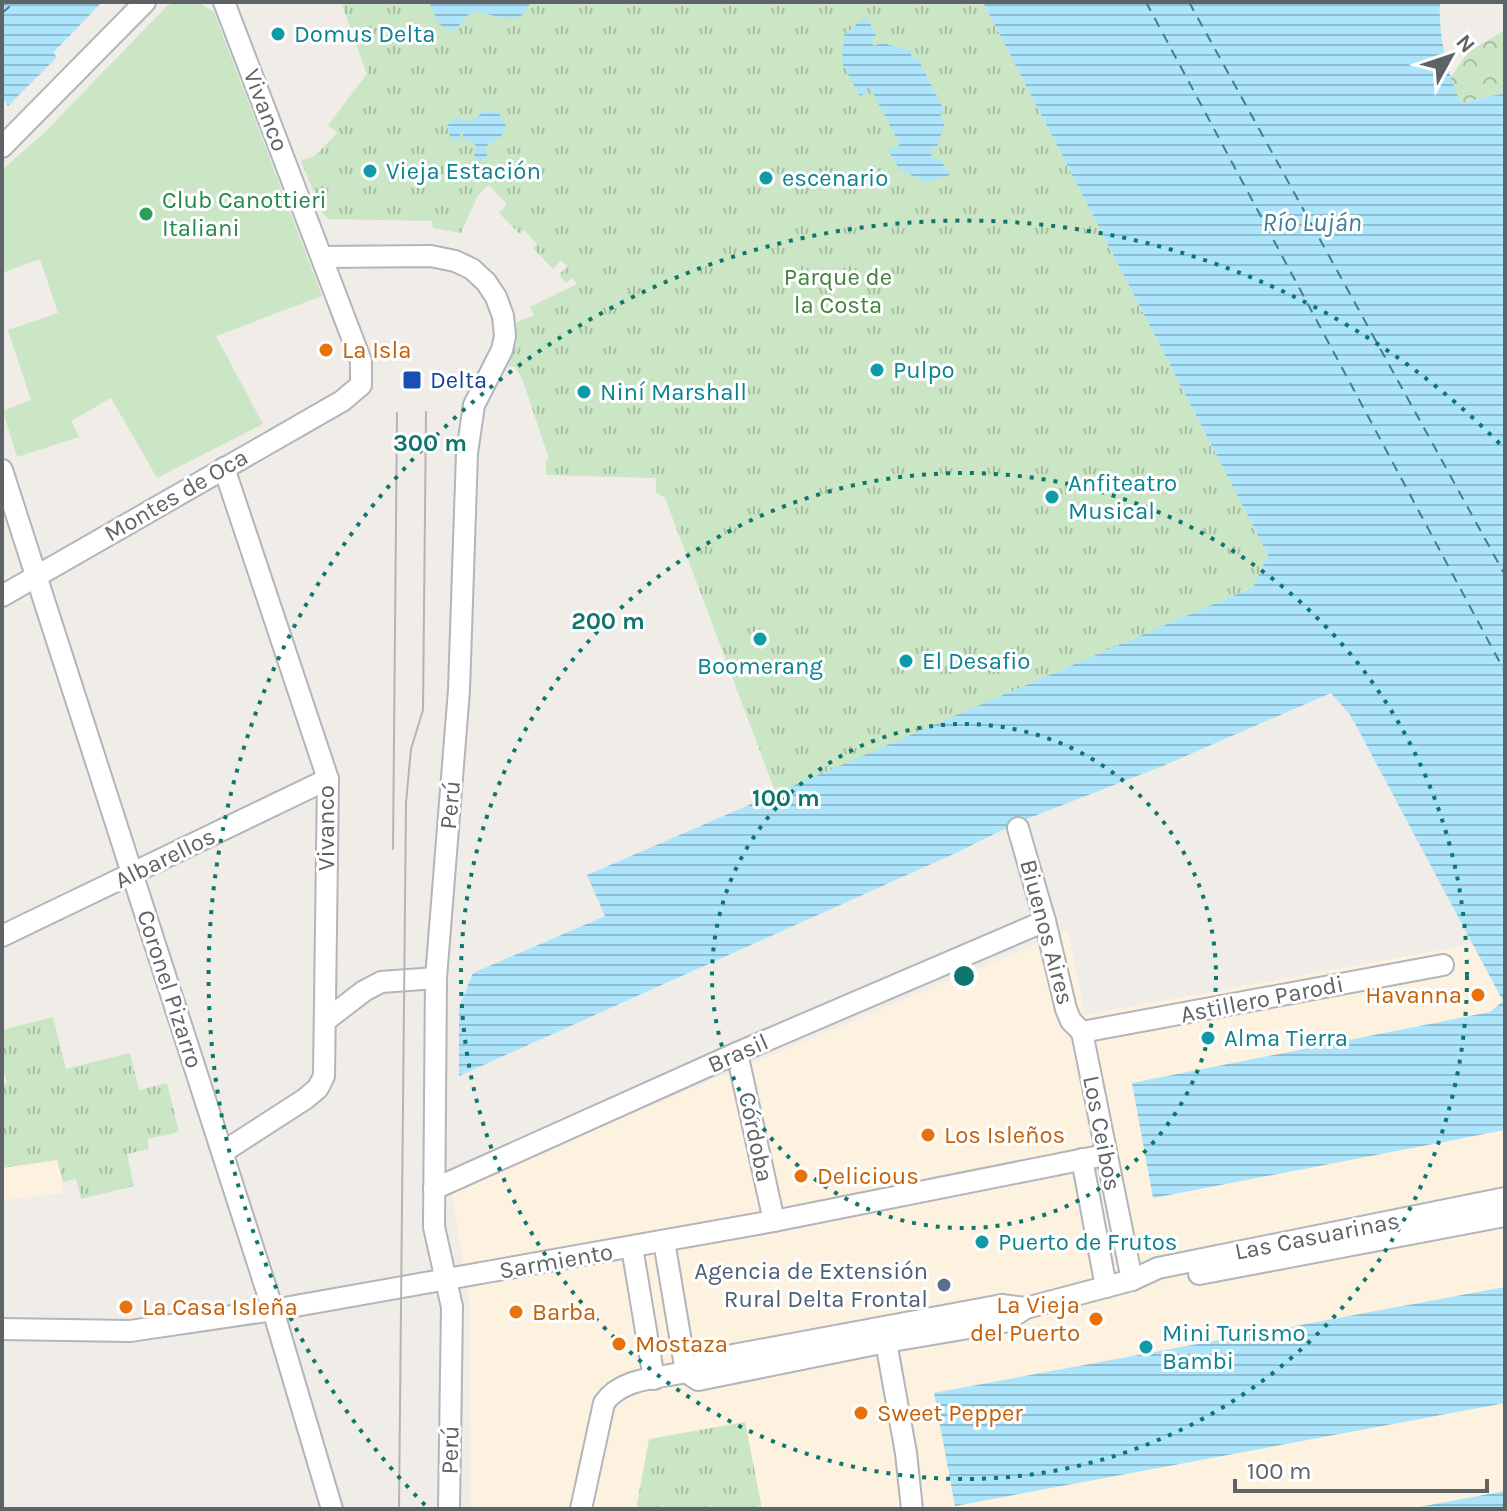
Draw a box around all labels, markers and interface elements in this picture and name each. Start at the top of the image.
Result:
north arrow [1411,16,1491,96]
place label: Domus Delta [294,20,435,48]
marker: Domus Delta [269,25,287,43]
text: N [1451,29,1481,58]
street label: Vivanco [238,65,294,155]
place label: Vieja Estación [386,157,541,185]
marker: Vieja Estación [361,162,379,180]
place label: escenario [782,164,888,192]
marker: escenario [757,169,775,187]
place label: Club Canottieri Italiani [162,186,327,242]
marker: Club Canottieri Italiani [137,205,155,223]
water label: Río Luján [1262,207,1362,238]
park label: Parque de la Costa [784,263,892,319]
place label: La Isla [342,336,411,364]
marker: La Isla [317,341,335,359]
place label: Pulpo [893,356,955,384]
marker: Pulpo [868,361,886,379]
place label: Delta [430,366,487,394]
marker: Delta [401,369,423,391]
place label: Niní Marshall [600,378,747,406]
marker: Niní Marshall [575,383,593,401]
text: 300 m [393,429,467,457]
street label: Montes de Oca [99,443,253,547]
place label: Anfiteatro Musical [1068,469,1177,525]
marker: Anfiteatro Musical [1043,488,1061,506]
text: 200 m [571,607,645,635]
marker: Boomerang [751,630,769,648]
place label: El Desafio [922,647,1030,675]
place label: Boomerang [697,652,823,680]
marker: El Desafio [897,652,915,670]
street label: Perú [434,779,466,831]
text: 100 m [752,784,820,812]
street label: Vivanco [312,785,340,871]
street label: Albarellos [110,822,220,894]
street label: Biuenos Aires [1014,856,1080,1008]
street label: Coronel Pizarro [131,907,209,1071]
centre of rings [950,962,978,990]
street label: Astillero Parodi [1178,969,1346,1029]
place label: Havanna [1365,981,1462,1009]
marker: Havanna [1469,986,1487,1004]
place label: Alma Tierra [1224,1024,1348,1052]
street label: Brasil [703,1027,773,1079]
marker: Alma Tierra [1199,1029,1217,1047]
street label: Los Ceibos [1077,1073,1127,1193]
street label: Córdoba [733,1089,779,1185]
place label: Los Isleños [944,1121,1065,1149]
marker: Los Isleños [919,1126,937,1144]
place label: Delicious [817,1162,919,1190]
marker: Delicious [792,1167,810,1185]
street label: Las Casuarinas [1232,1206,1402,1266]
place label: Puerto de Frutos [998,1228,1177,1256]
marker: Puerto de Frutos [973,1233,991,1251]
street label: Sarmiento [497,1237,615,1285]
place label: Agencia de Extensión Rural Delta Frontal [694,1257,928,1313]
marker: Agencia de Extensión Rural Delta Frontal [935,1276,953,1294]
place label: La Vieja del Puerto [970,1291,1080,1347]
place label: La Casa Isleña [142,1293,298,1321]
marker: La Casa Isleña [117,1298,135,1316]
place label: Barba [532,1298,596,1326]
marker: Barba [507,1303,525,1321]
marker: La Vieja del Puerto [1087,1310,1105,1328]
place label: Mini Turismo Bambi [1162,1319,1306,1375]
place label: Mostaza [635,1330,728,1358]
marker: Mostaza [610,1335,628,1353]
marker: Mini Turismo Bambi [1137,1338,1155,1356]
place label: Sweet Pepper [877,1399,1023,1427]
marker: Sweet Pepper [852,1404,870,1422]
street label: Perú [436,1425,464,1475]
scale bar [1235,1443,1487,1493]
text: 100 m [1247,1457,1312,1485]

